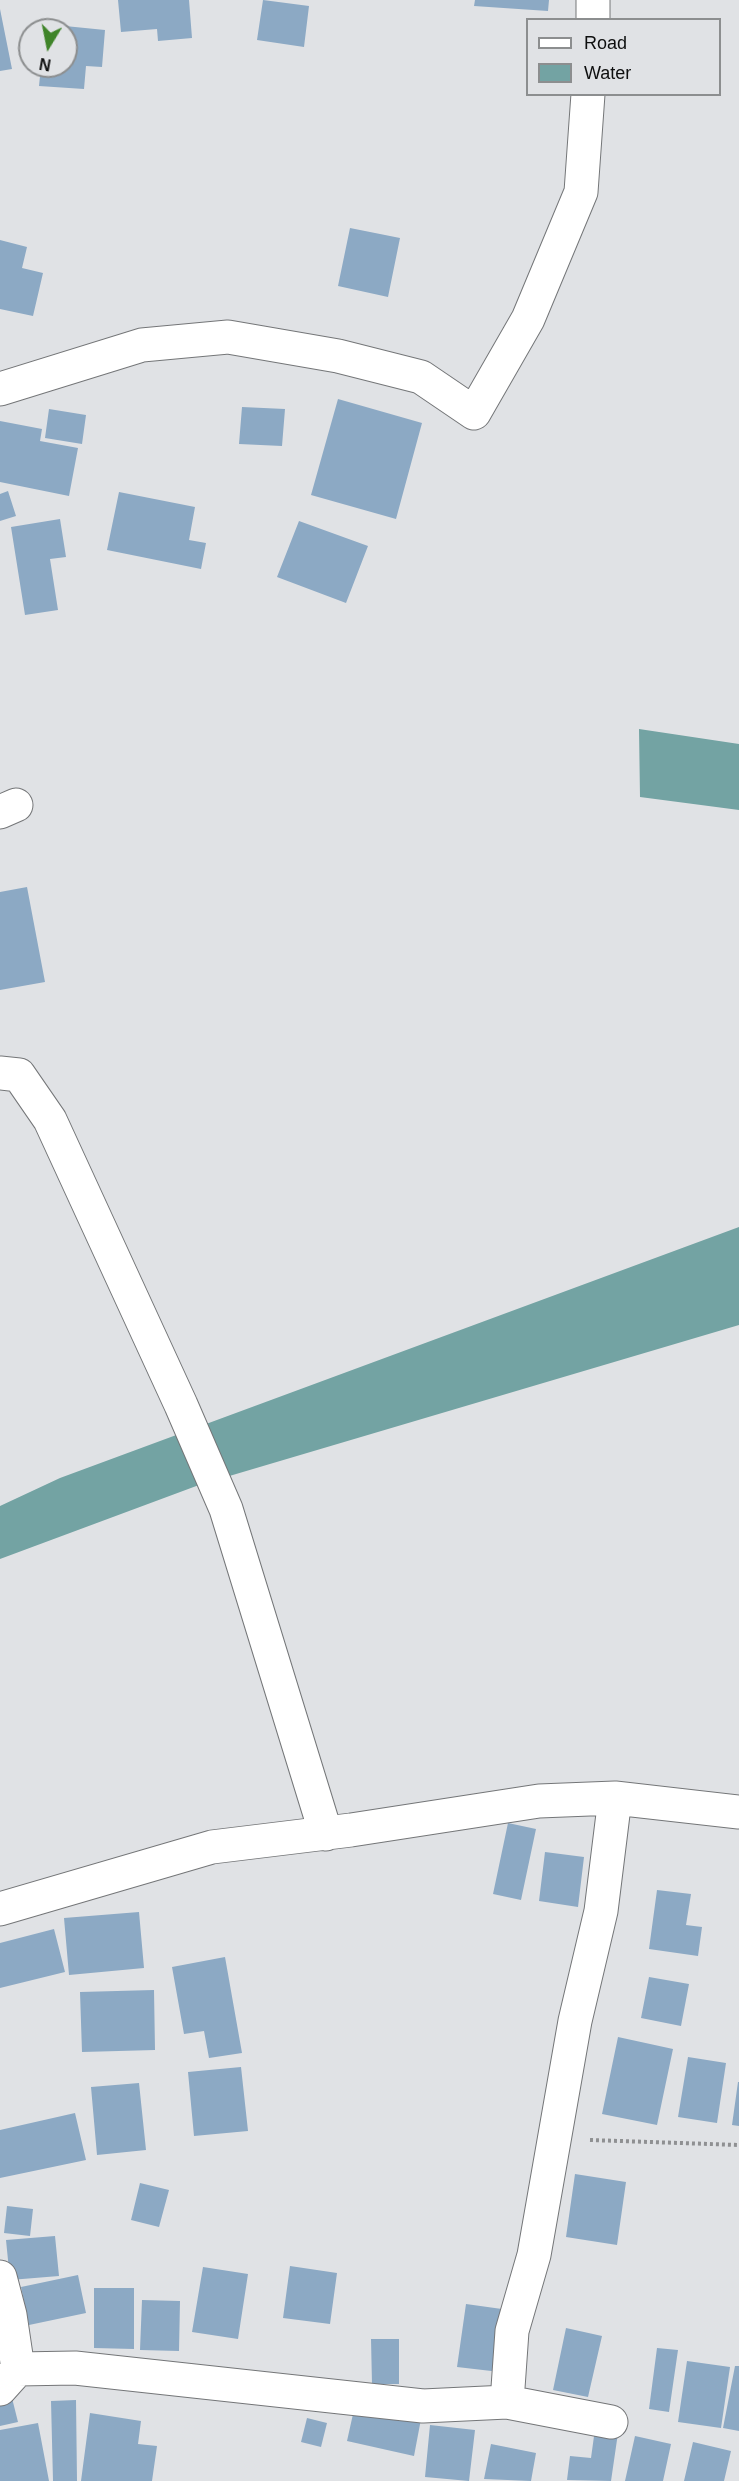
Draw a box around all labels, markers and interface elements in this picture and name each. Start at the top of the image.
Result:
north arrow [18,18,78,78]
legend [526,18,721,96]
text: Road [584,33,627,53]
text: N [38,55,52,74]
text: Water [584,63,631,83]

